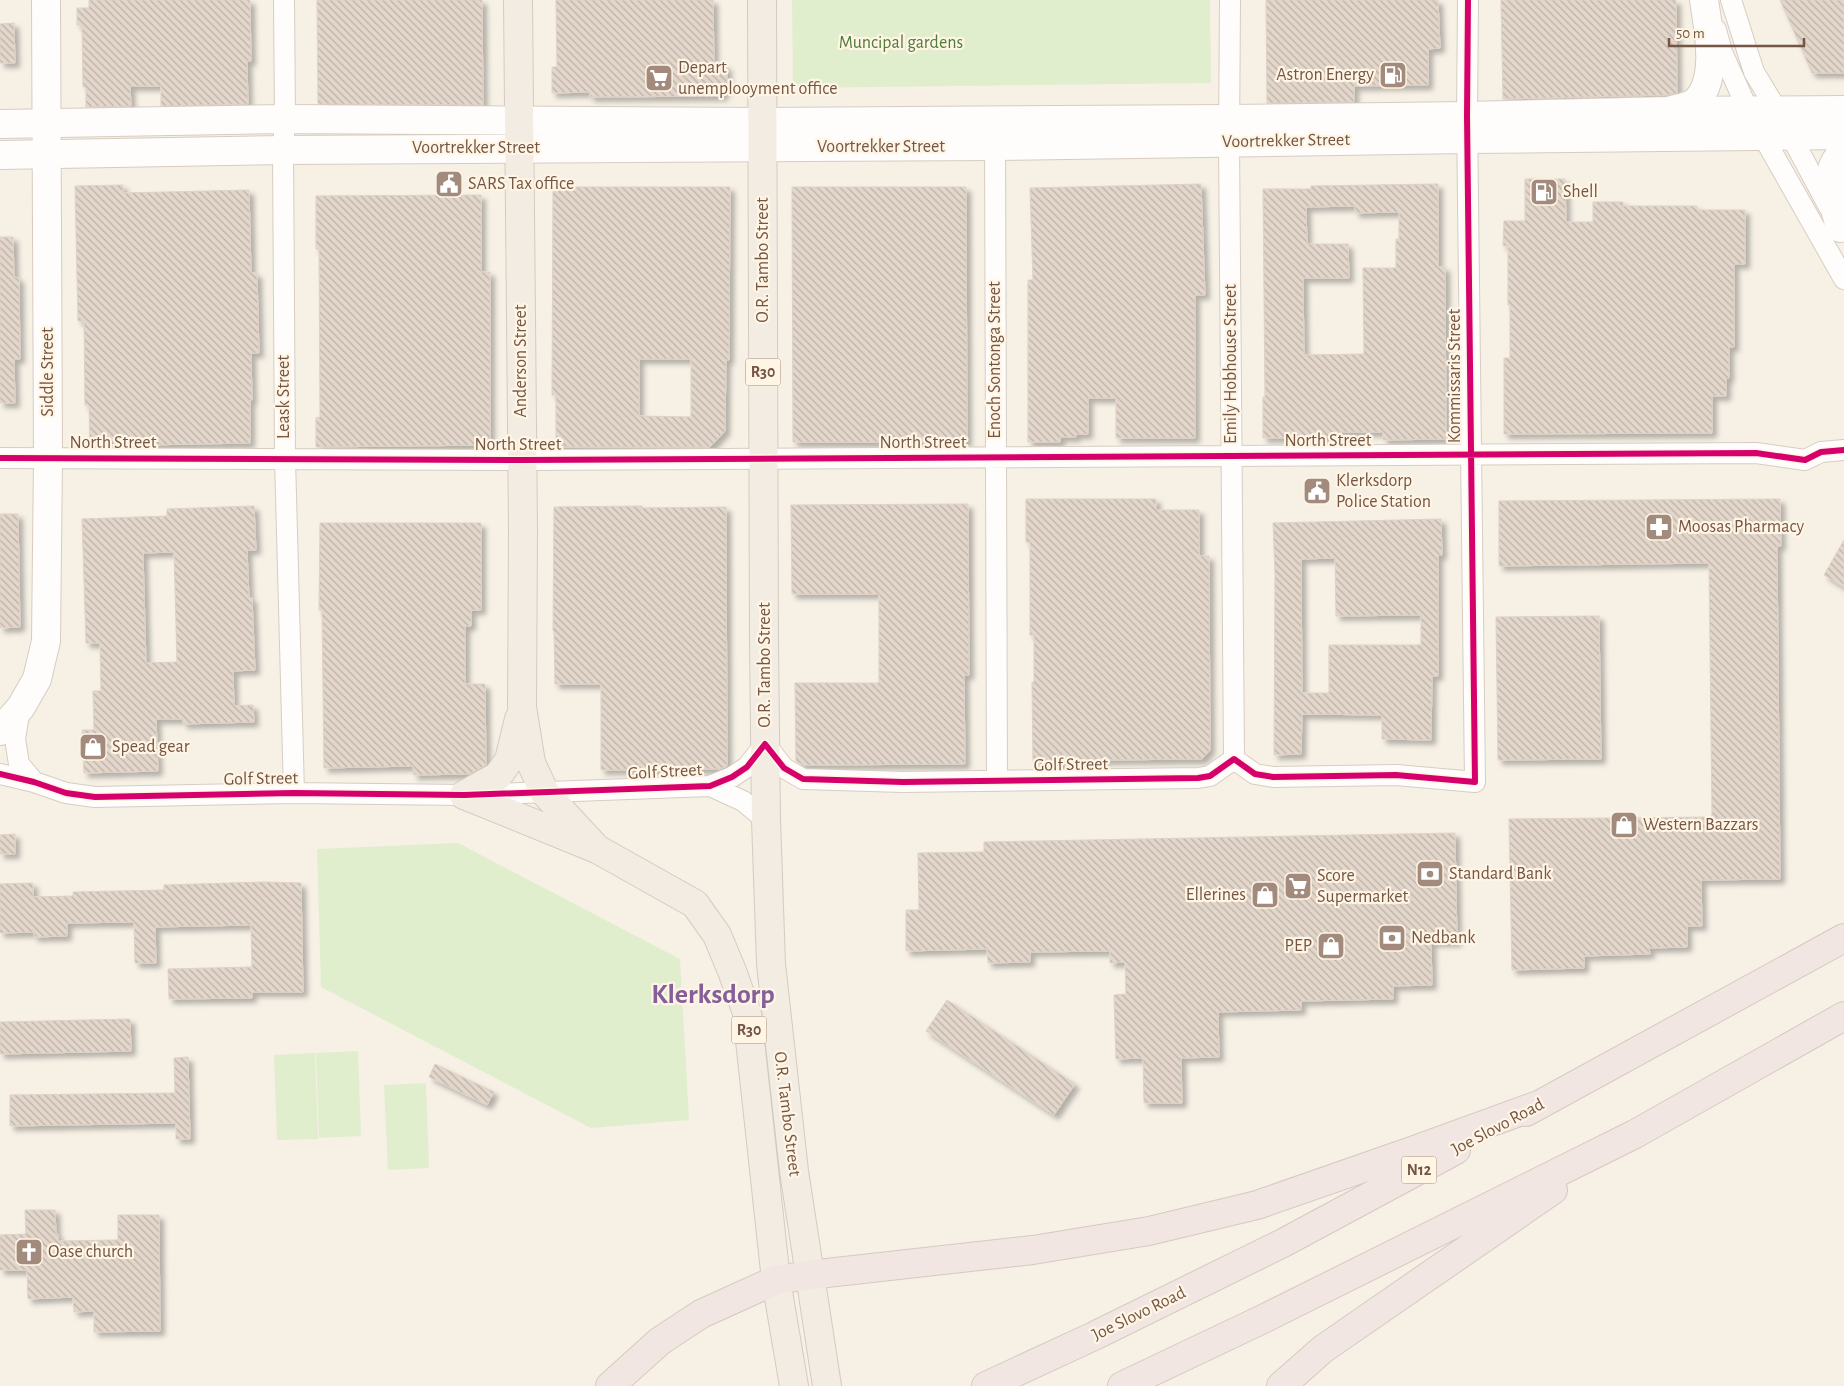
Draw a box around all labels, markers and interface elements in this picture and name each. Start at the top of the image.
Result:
scale bar [1669,15,1804,47]
text: 50 m [1676,26,1705,41]
park label: Muncipal gardens [839,34,963,52]
place label: Depart unemplooyment office [678,59,838,98]
fuel station icon: Astron Energy [1378,60,1408,90]
supermarket icon: Depart unemplooyment office [644,63,674,93]
place label: Astron Energy [1276,66,1374,84]
street label: Voortrekker Street [1222,131,1350,151]
street label: Voortrekker Street [817,138,945,156]
street label: Voortrekker Street [412,139,540,157]
public building icon: SARS Tax office [434,169,464,199]
place label: SARS Tax office [468,175,574,193]
fuel station icon: Shell [1529,177,1559,207]
place label: Shell [1563,183,1598,201]
street label: O.R. Tambo Street [754,197,772,323]
street label: Enoch Sontonga Street [986,281,1004,439]
street label: Emily Hobhouse Street [1222,284,1240,444]
street label: Anderson Street [512,304,530,417]
street label: Kommissaris Street [1446,308,1464,443]
street label: Siddle Street [39,327,57,417]
street label: Leask Street [275,355,293,439]
road number: R30 [746,358,780,386]
street label: North Street [1285,432,1372,450]
street label: North Street [70,434,157,452]
street label: North Street [880,434,967,452]
street label: North Street [475,436,562,454]
place label: Klerksdorp Police Station [1336,472,1431,511]
public building icon: Klerksdorp Police Station [1302,476,1332,506]
pharmacy icon: Moosas Pharmacy [1644,512,1674,542]
place label: Moosas Pharmacy [1678,518,1804,536]
street label: O.R. Tambo Street [756,602,774,728]
shop icon: Spead gear [78,732,108,762]
place label: Spead gear [112,738,190,756]
street label: Golf Street [1034,755,1109,775]
street label: Golf Street [627,761,703,783]
street label: Golf Street [224,769,299,789]
shop icon: Western Bazzars [1609,810,1639,840]
place label: Western Bazzars [1643,816,1759,834]
bank icon: Standard Bank [1415,859,1445,889]
place label: Standard Bank [1449,865,1552,883]
place label: Score Supermarket [1317,867,1409,906]
supermarket icon: Score Supermarket [1283,871,1313,901]
shop icon: Ellerines [1250,880,1280,910]
place label: Ellerines [1186,886,1246,904]
bank icon: Nedbank [1377,923,1407,953]
place label: Nedbank [1411,929,1476,947]
shop icon: PEP [1316,931,1346,961]
place label: PEP [1285,937,1312,955]
district label: Klerksdorp [651,981,775,1009]
road number: R30 [732,1016,766,1044]
street label: O.R. Tambo Street [770,1051,804,1178]
street label: Joe Slovo Road [1449,1095,1547,1159]
road number: N12 [1402,1156,1436,1184]
church icon: Oase church [14,1237,44,1267]
place label: Oase church [48,1243,133,1261]
street label: Joe Slovo Road [1089,1284,1189,1344]

